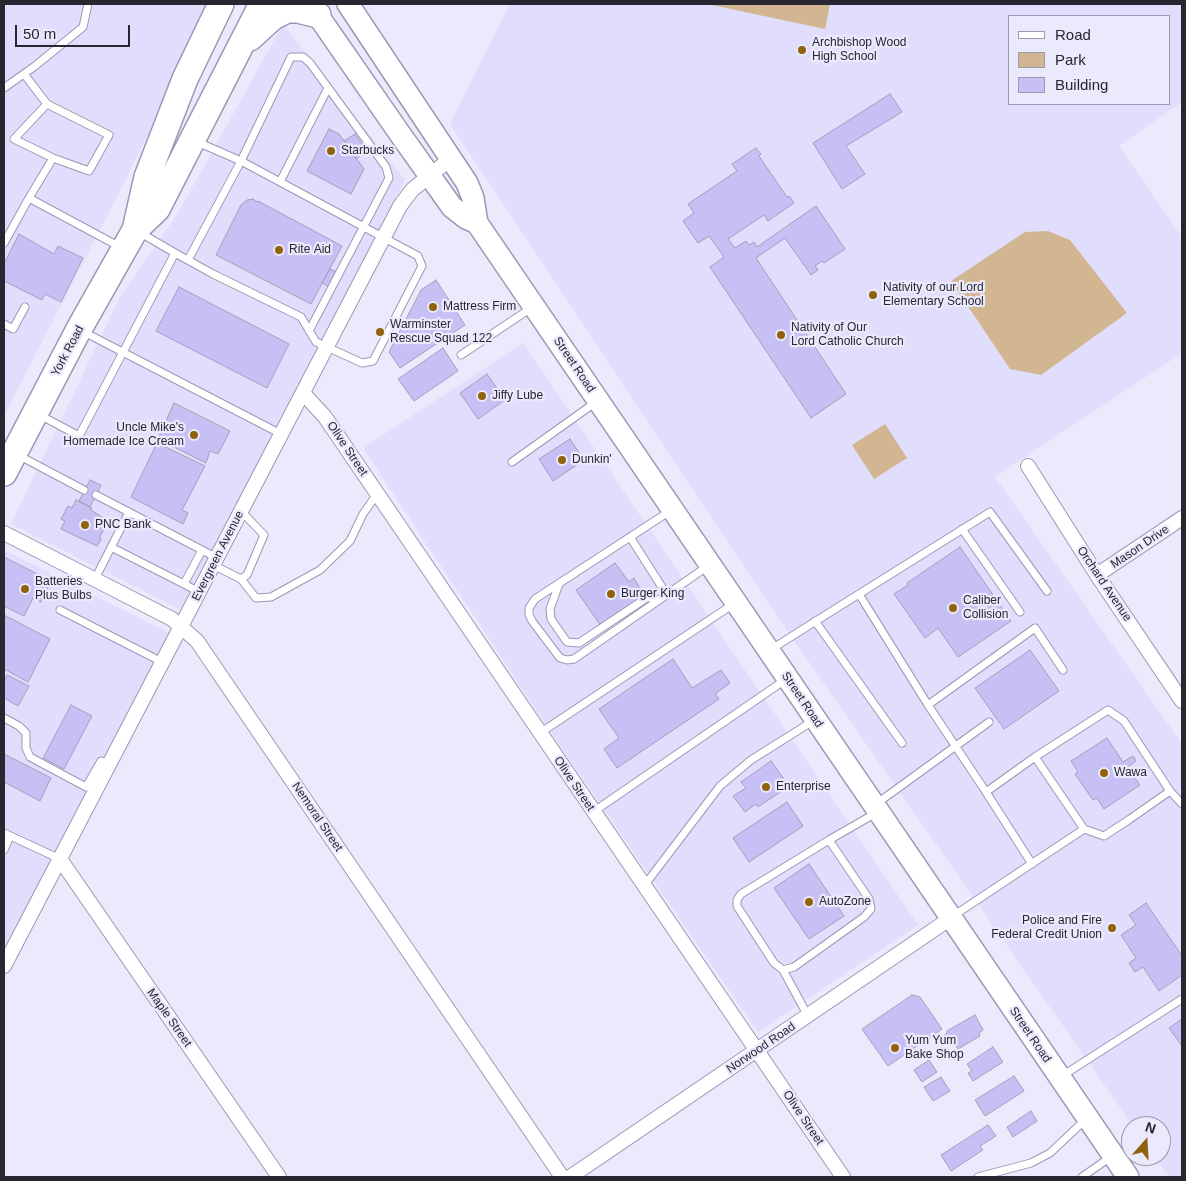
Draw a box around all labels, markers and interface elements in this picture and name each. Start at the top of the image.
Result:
scale bar [18,15,132,47]
legend [1008,15,1171,105]
text: 50 m [23,25,56,42]
text: Road [1055,26,1091,43]
place label: Archbishop Wood High School [812,36,906,64]
marker: Archbishop Wood High School [796,44,808,56]
text: Park [1055,51,1086,68]
text: Building [1055,76,1108,93]
place label: Starbucks [341,144,394,158]
marker: Starbucks [325,145,337,157]
place label: Rite Aid [289,243,331,257]
marker: Rite Aid [273,244,285,256]
place label: Nativity of our Lord Elementary School [883,281,984,309]
marker: Nativity of our Lord Elementary School [867,289,879,301]
place label: Mattress Firm [443,300,516,314]
marker: Mattress Firm [427,301,439,313]
place label: Warminster Rescue Squad 122 [390,318,492,346]
place label: Nativity of Our Lord Catholic Church [791,321,904,349]
street label: York Road [49,323,87,379]
marker: Warminster Rescue Squad 122 [374,326,386,338]
marker: Nativity of Our Lord Catholic Church [775,329,787,341]
street label: Street Road [550,334,598,396]
place label: Jiffy Lube [492,389,543,403]
marker: Jiffy Lube [476,390,488,402]
street label: Olive Street [324,419,370,479]
place label: Uncle Mike's Homemade Ice Cream [63,421,184,449]
marker: Uncle Mike's Homemade Ice Cream [188,429,200,441]
place label: Dunkin' [572,453,612,467]
marker: Dunkin' [556,454,568,466]
street label: Evergreen Avenue [189,509,247,603]
place label: PNC Bank [95,518,151,532]
marker: PNC Bank [79,519,91,531]
street label: Mason Drive [1108,522,1172,572]
street label: Orchard Avenue [1074,544,1134,624]
place label: Batteries Plus Bulbs [35,575,92,603]
marker: Batteries Plus Bulbs [19,583,31,595]
place label: Burger King [621,587,684,601]
marker: Burger King [605,588,617,600]
place label: Caliber Collision [963,594,1008,622]
marker: Caliber Collision [947,602,959,614]
street label: Street Road [778,669,826,731]
street label: Olive Street [551,754,597,814]
place label: Wawa [1114,766,1147,780]
marker: Wawa [1098,767,1110,779]
street label: Nemoral Street [288,780,346,854]
place label: Enterprise [776,780,831,794]
marker: Enterprise [760,781,772,793]
place label: AutoZone [819,895,871,909]
marker: AutoZone [803,896,815,908]
place label: Police and Fire Federal Credit Union [991,914,1102,942]
marker: Police and Fire Federal Credit Union [1106,922,1118,934]
street label: Maple Street [144,986,194,1050]
street label: Street Road [1006,1004,1054,1066]
street label: Norwood Road [724,1020,798,1076]
place label: Yum Yum Bake Shop [905,1034,964,1062]
marker: Yum Yum Bake Shop [889,1042,901,1054]
street label: Olive Street [780,1088,826,1148]
north arrow [1121,1116,1171,1166]
text: N [1143,1119,1158,1137]

